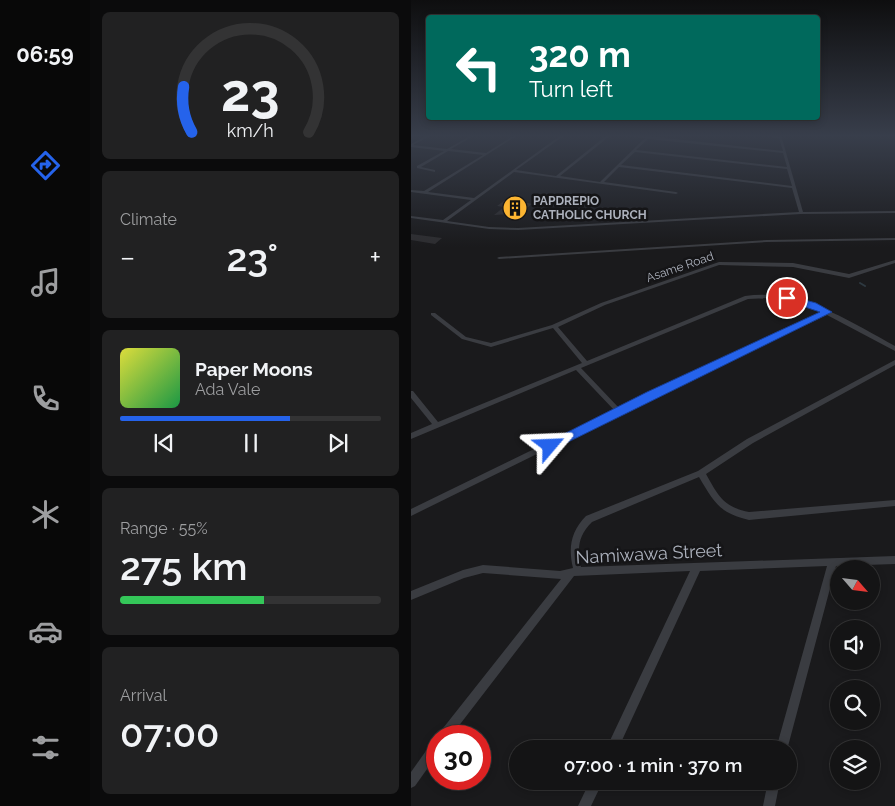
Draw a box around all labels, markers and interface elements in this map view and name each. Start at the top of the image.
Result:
text: 320 m [529,34,631,75]
icon: left [446,35,511,100]
text: 06:59 [16,41,74,67]
text: 23 [221,62,280,123]
text: Turn left [529,76,613,102]
text: km/h [227,120,274,141]
icon: directions [28,148,63,183]
place label: PAPDREPIO CATHOLIC CHURCH [533,194,647,222]
building icon: PAPDREPIO CATHOLIC CHURCH [502,195,528,221]
text: Climate [120,210,177,229]
text: 23° [226,235,278,280]
text: − [120,241,135,274]
text: + [369,241,381,274]
street label: Asame Road [644,249,716,285]
icon: music [28,265,63,300]
pin [766,277,808,319]
icon: arrive [773,284,801,312]
text: Paper Moons [195,358,313,380]
text: Ada Vale [195,380,260,399]
icon: phone [28,381,63,416]
position arrow [523,419,575,471]
icon: previous [150,429,178,457]
icon: pause [237,429,265,457]
icon: next [324,429,352,457]
icon: climate [28,497,63,532]
text: Range · 55% [120,519,208,538]
street label: Namiwawa Street [575,539,723,568]
text: 275 km [120,544,248,589]
north arrow [830,560,880,610]
map controls [830,560,880,790]
icon: car [28,614,63,649]
button: sound [830,620,880,670]
button: search [830,680,880,730]
text: Arrival [120,686,167,705]
text: 07:00 [120,711,219,756]
speed limit sign: 30 [426,725,491,790]
icon: filters [28,730,63,765]
button: layers [830,740,880,790]
text: 07:00 · 1 min · 370 m [564,754,742,776]

